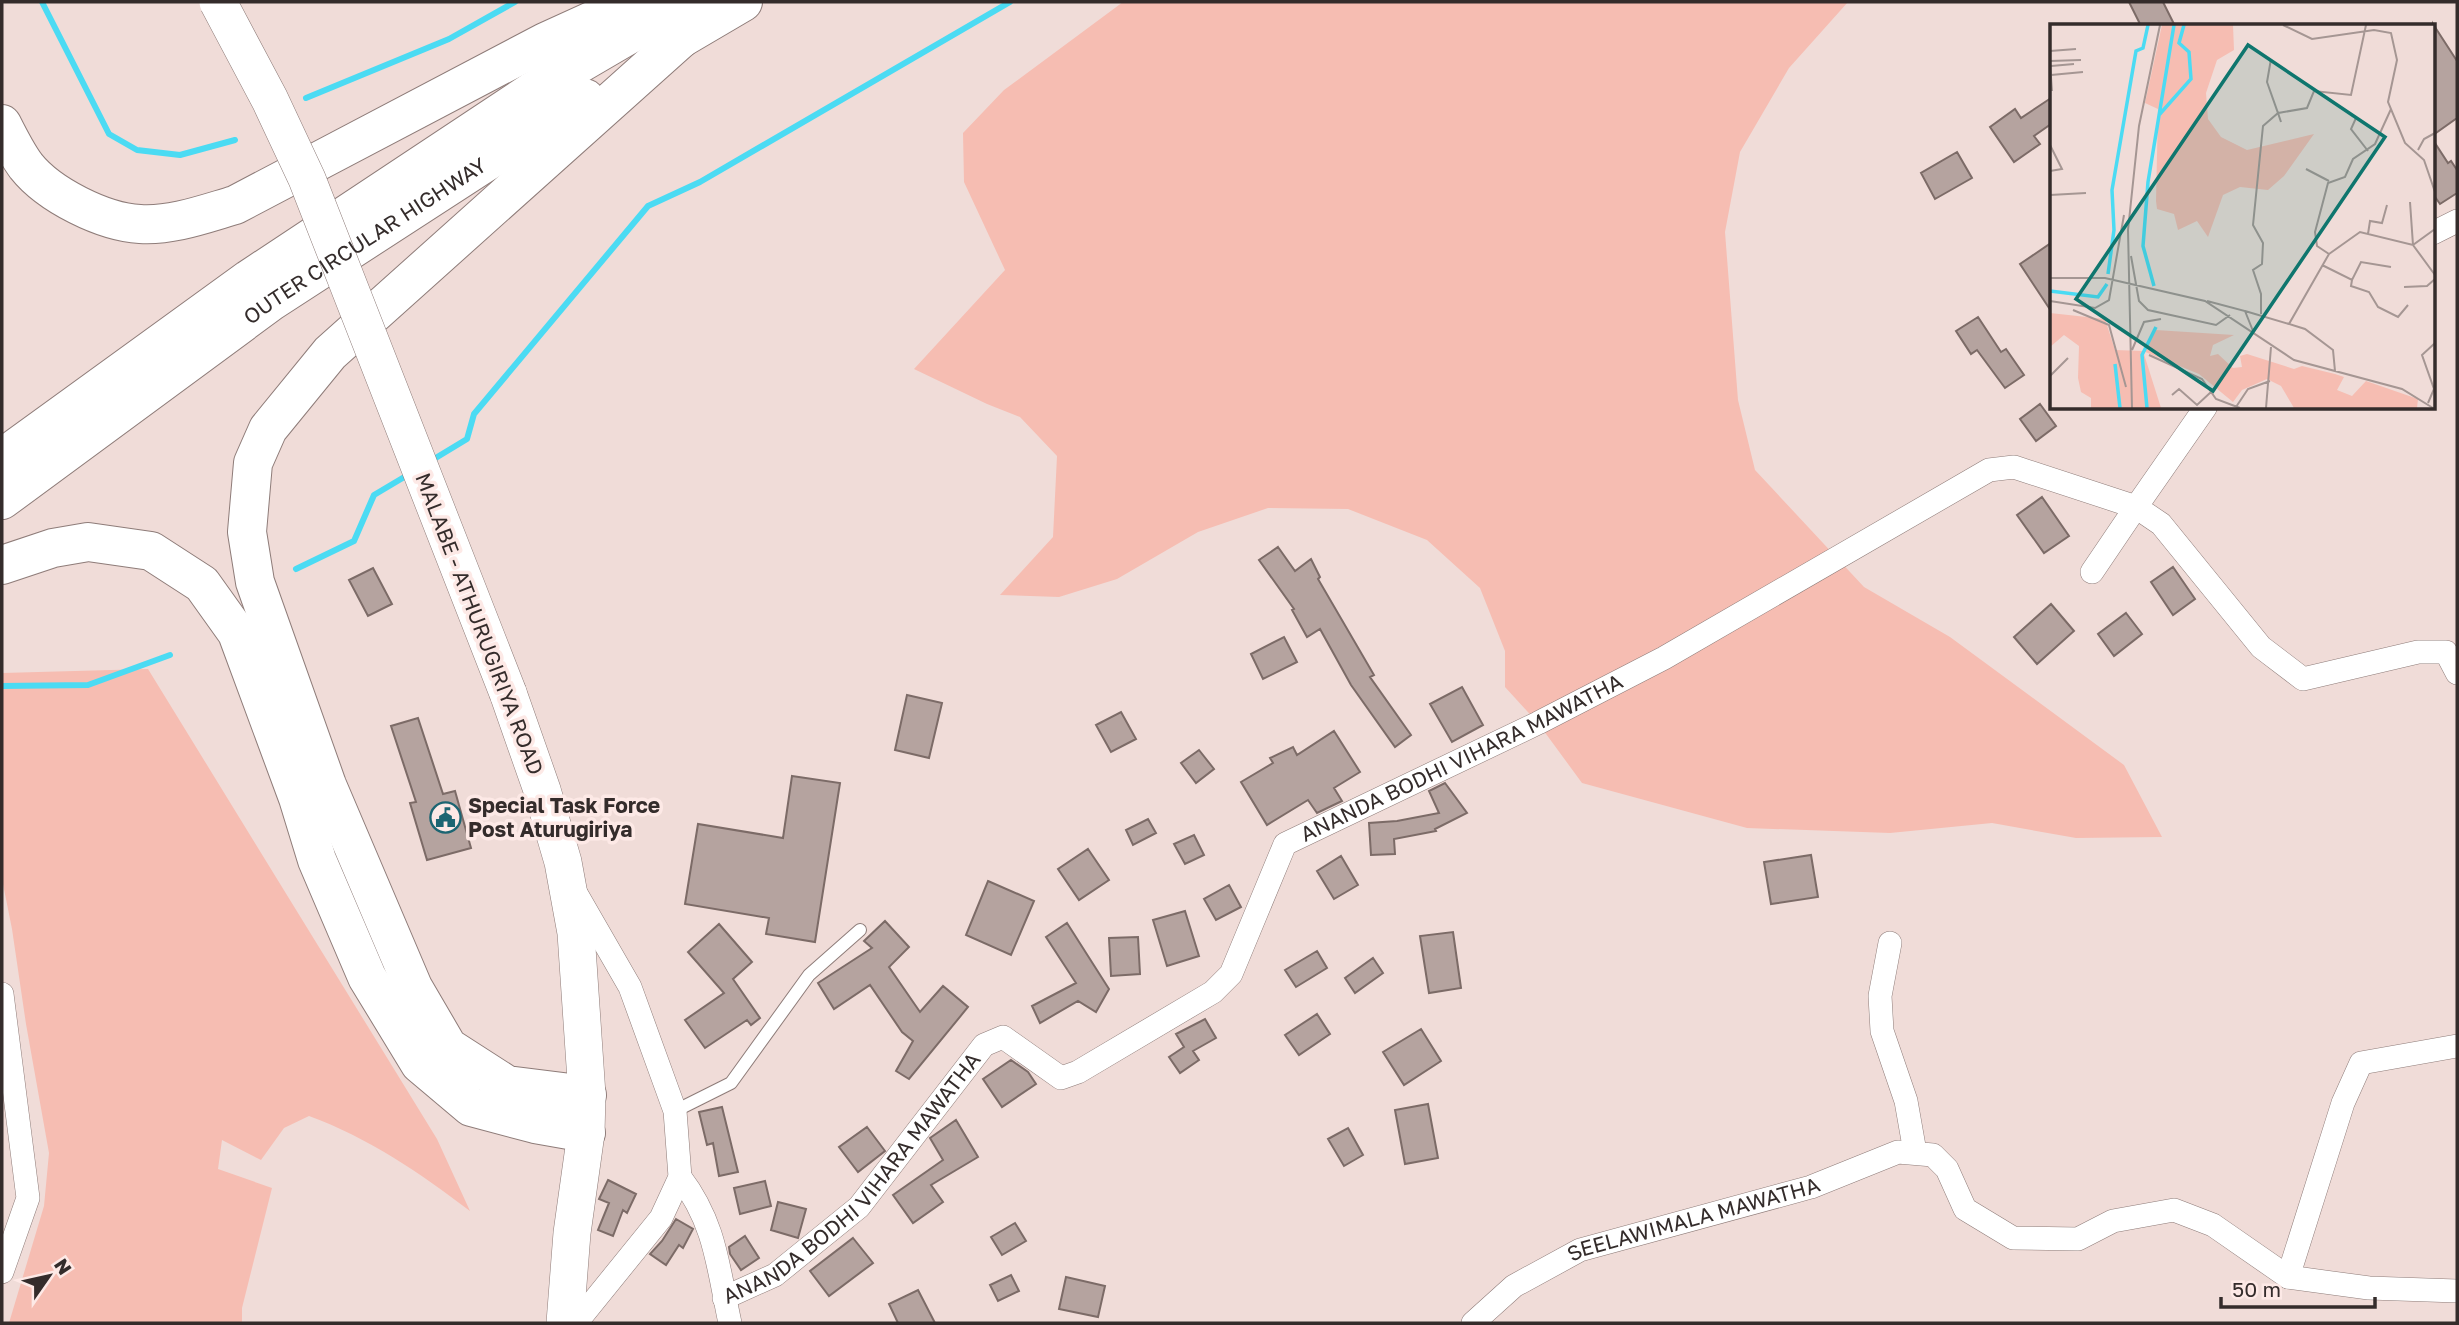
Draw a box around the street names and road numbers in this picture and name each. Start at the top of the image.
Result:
street label: OUTER CIRCULAR HIGHWAY [238,151,491,330]
street label: MALABE - ATHURUGIRIYA ROAD [410,469,550,778]
street label: ANANDA BODHI VIHARA MAWATHA [1296,668,1627,847]
street label: ANANDA BODHI VIHARA MAWATHA [719,1047,986,1309]
street label: SEELAWIMALA MAWATHA [1562,1171,1823,1267]

